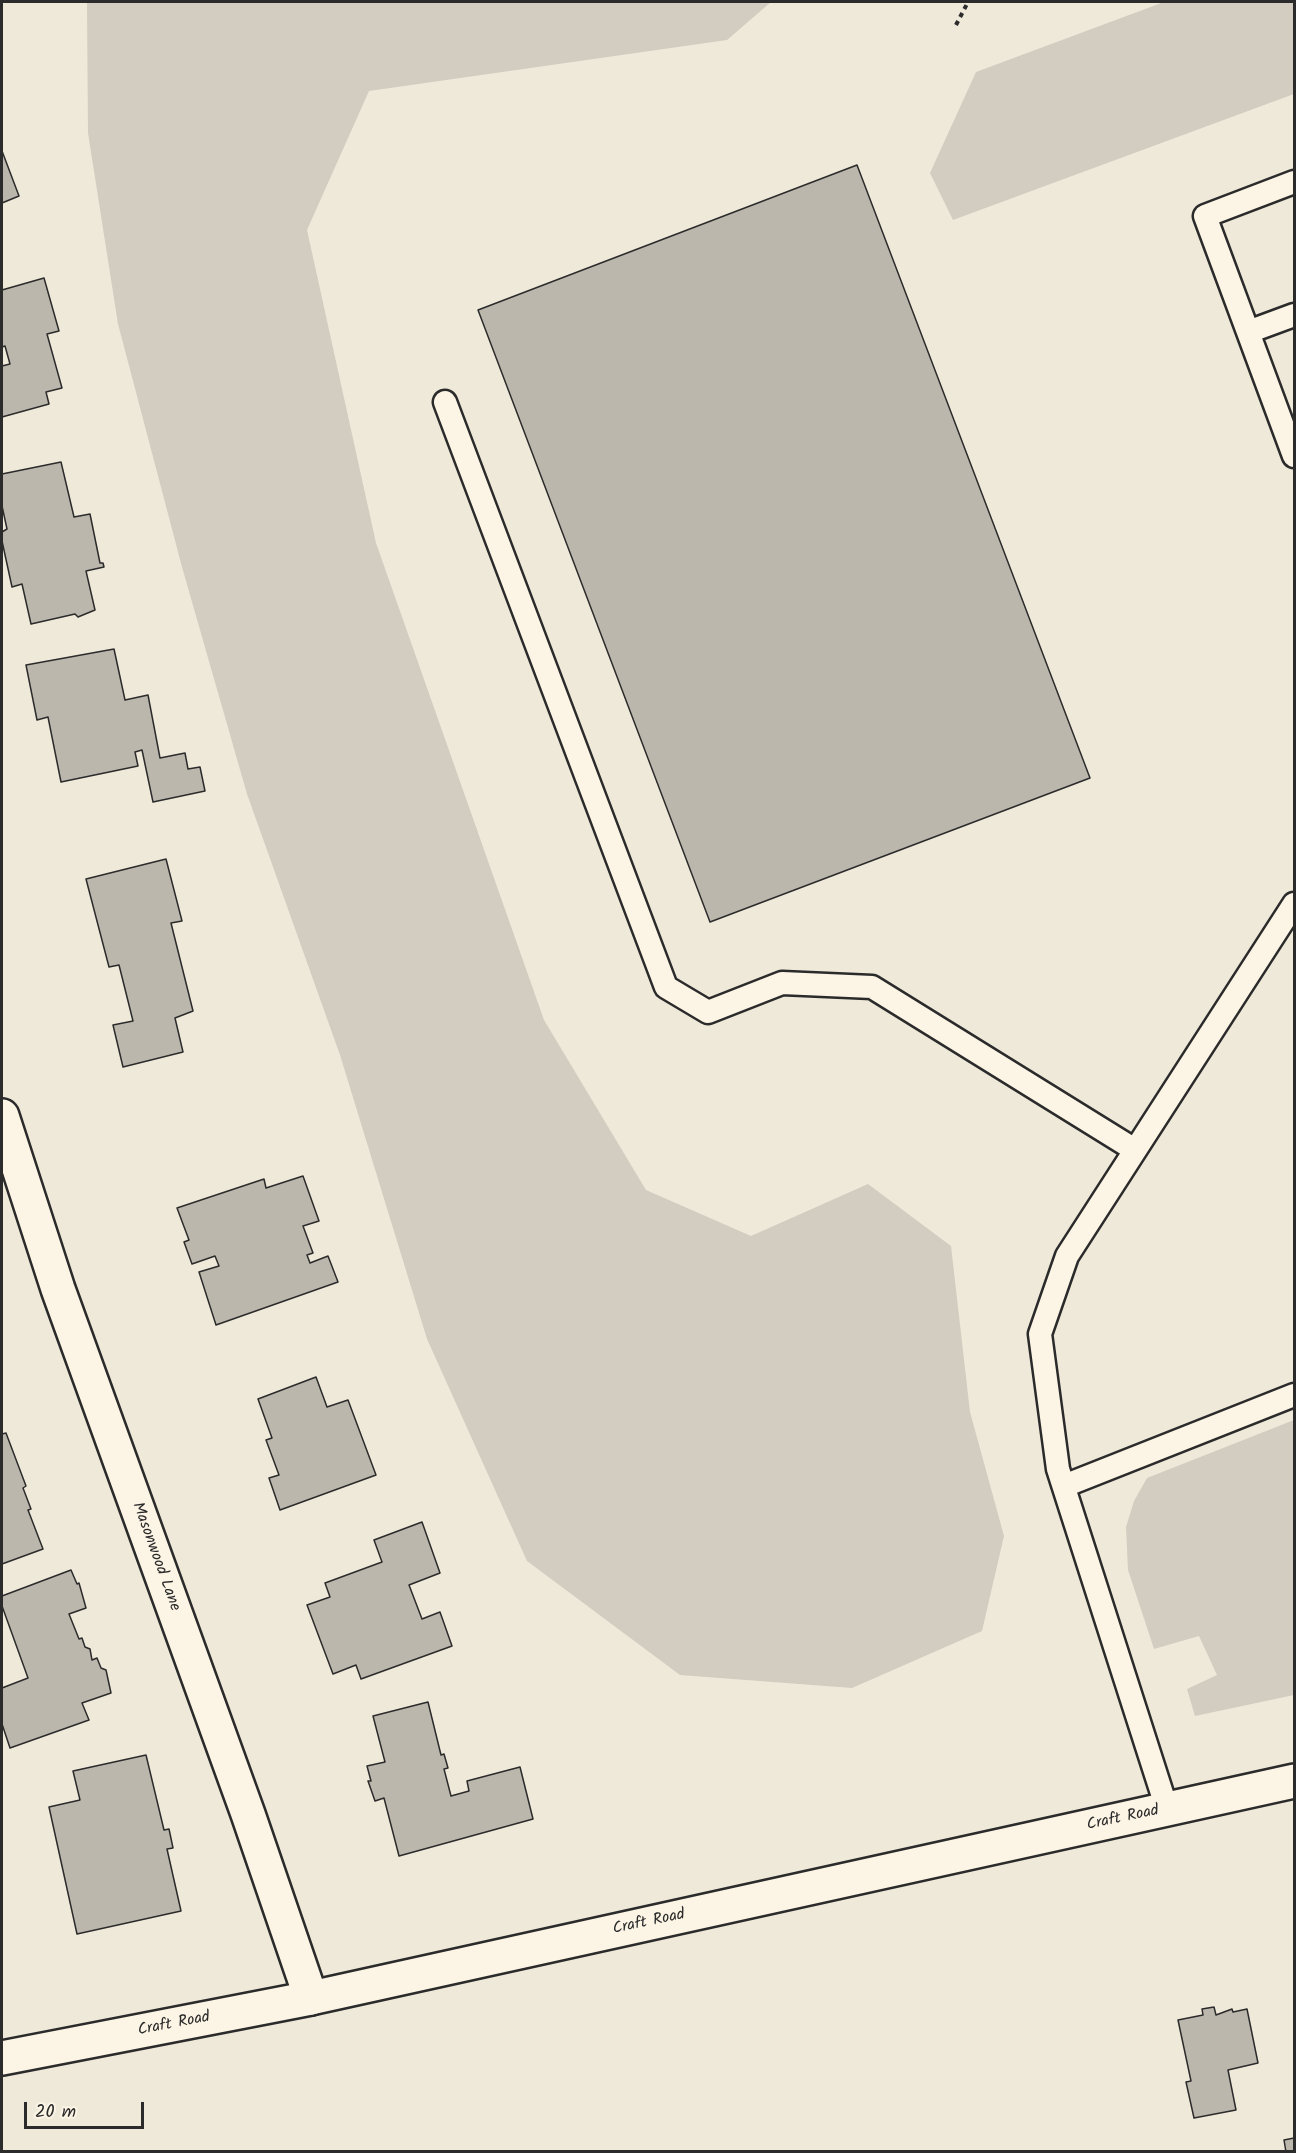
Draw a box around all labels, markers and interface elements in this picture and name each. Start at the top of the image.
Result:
street label: Masonwood Lane [126,1500,184,1614]
street label: Craft Road [1085,1802,1161,1836]
street label: Craft Road [611,1906,687,1940]
street label: Craft Road [136,2009,212,2041]
scale bar [27,2090,147,2128]
text: 20 m [35,2098,76,2127]

